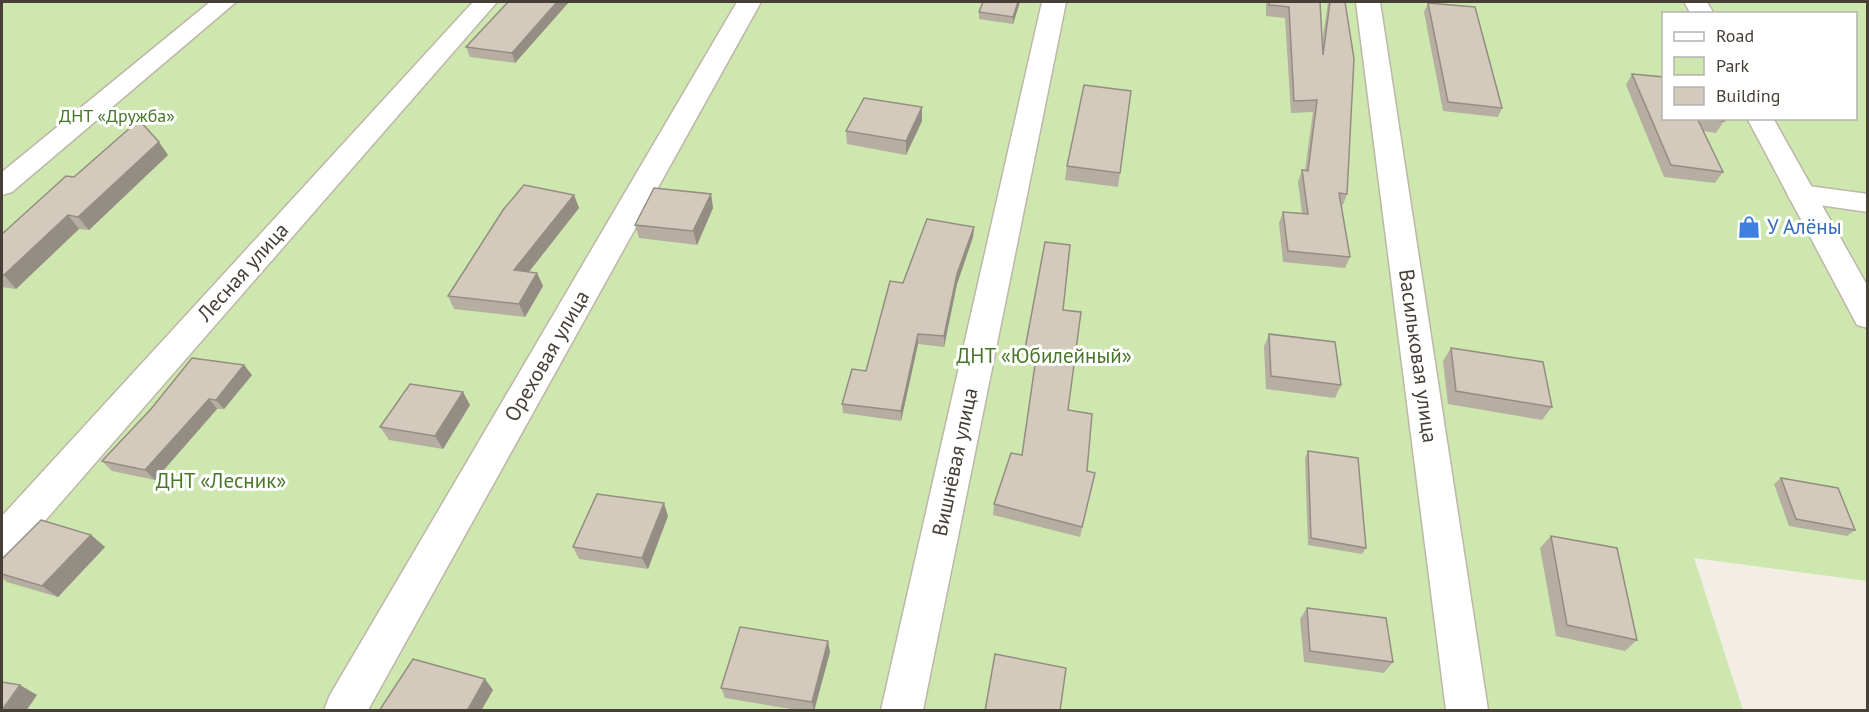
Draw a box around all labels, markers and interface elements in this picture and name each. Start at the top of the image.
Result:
legend [1662,12,1857,120]
text: Road [1716,24,1754,47]
text: Park [1716,54,1749,77]
text: Building [1716,84,1780,107]
park label: ДНТ «Дружба» [59,104,175,127]
place label: У Алёны [1767,213,1842,240]
shop icon: У Алёны [1736,214,1762,240]
street label: Лесная улица [191,217,294,327]
street label: Васильковая улица [1393,267,1444,444]
street label: Ореховая улица [498,285,595,426]
park label: ДНТ «Юбилейный» [956,342,1132,369]
street label: Вишнёвая улица [926,385,983,539]
park label: ДНТ «Лесник» [156,467,286,494]

